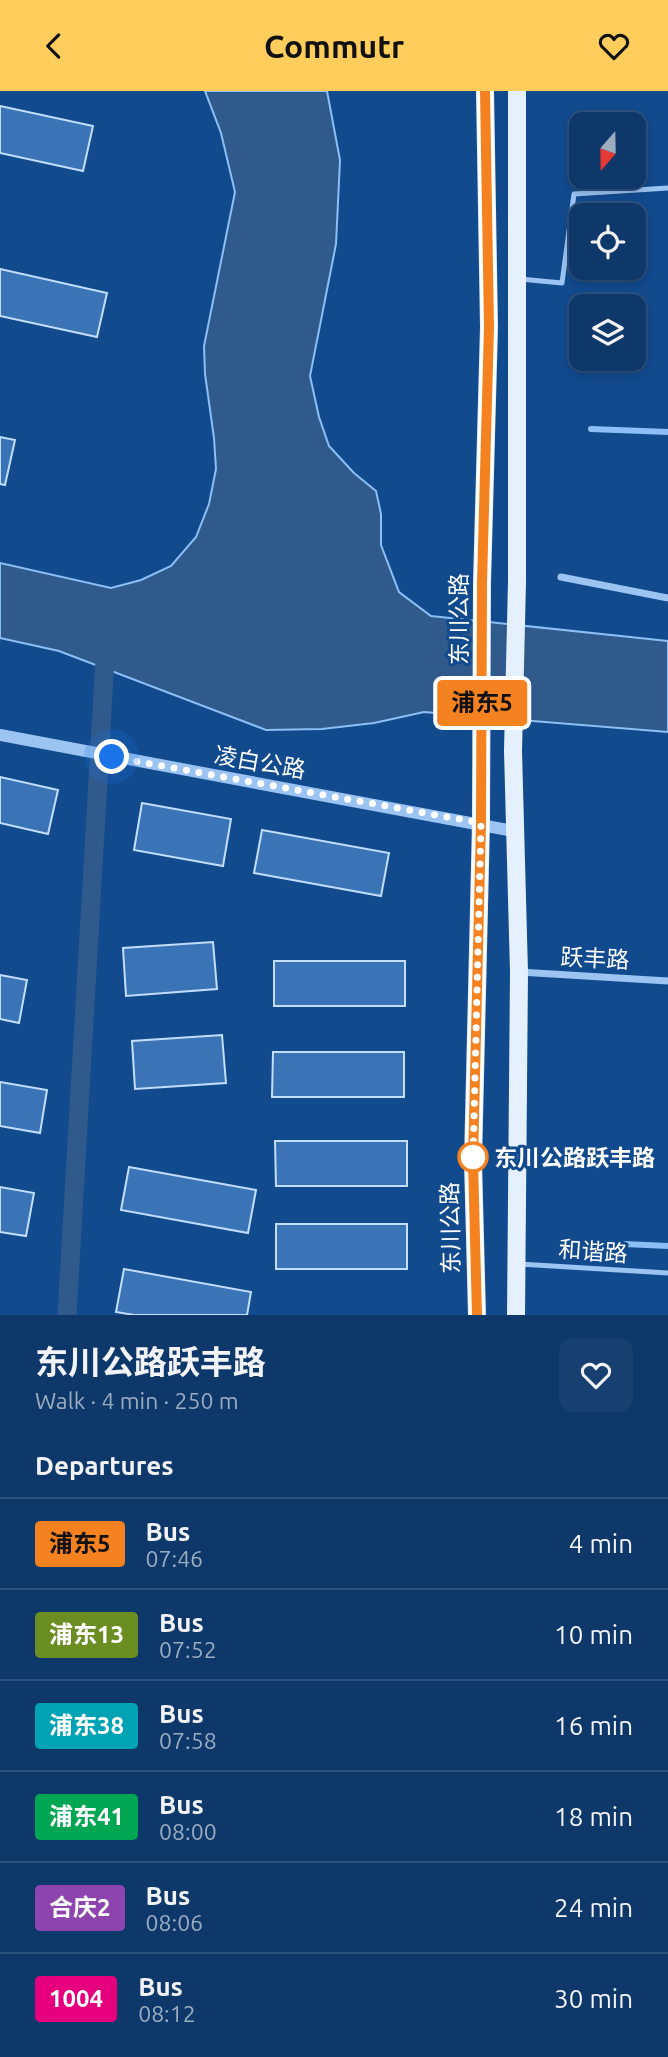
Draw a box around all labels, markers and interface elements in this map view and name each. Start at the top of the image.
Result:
icon: back [35,27,73,65]
icon: heart [595,27,633,65]
text: Commutr [264,28,404,64]
north arrow [569,112,646,189]
map controls [569,112,646,371]
button: locate [569,203,646,280]
button: layers [569,294,646,371]
street label: 东川公路 [446,573,471,665]
line badge: 浦东5 [442,680,522,726]
text: 浦东5 [451,689,513,716]
your location [94,739,129,774]
street label: 凌白公路 [213,742,307,782]
street label: 跃丰路 [560,944,630,972]
marker: 东川公路跃丰路 [458,1142,488,1172]
place label: 东川公路跃丰路 [494,1145,655,1170]
street label: 东川公路 [437,1182,463,1274]
street label: 和谐路 [558,1236,628,1266]
button: heart [559,1338,633,1412]
text: 东川公路跃丰路 [35,1343,266,1380]
text: Walk · 4 min · 250 m [35,1388,239,1413]
text: Departures [35,1451,173,1480]
text: Bus [146,1517,190,1546]
text: 4 min [569,1529,633,1558]
text: 浦东5 [49,1530,111,1557]
text: 07:46 [146,1546,203,1571]
text: Bus [159,1608,204,1637]
text: 10 min [554,1620,633,1649]
text: 浦东13 [49,1621,124,1648]
text: 07:52 [159,1637,217,1662]
text: Bus [159,1699,204,1728]
text: 16 min [554,1711,633,1740]
text: 浦东38 [49,1712,124,1739]
text: 07:58 [159,1728,217,1753]
text: Bus [159,1790,204,1819]
text: 18 min [554,1802,633,1831]
text: 浦东41 [49,1803,124,1830]
text: 08:00 [159,1819,217,1844]
text: Bus [146,1881,190,1910]
text: 24 min [554,1893,633,1922]
text: 合庆2 [49,1894,111,1921]
text: 08:06 [146,1910,203,1935]
text: Bus [138,1972,183,2001]
text: 30 min [554,1984,633,2013]
text: 1004 [49,1985,103,2012]
text: 08:12 [138,2001,196,2026]

